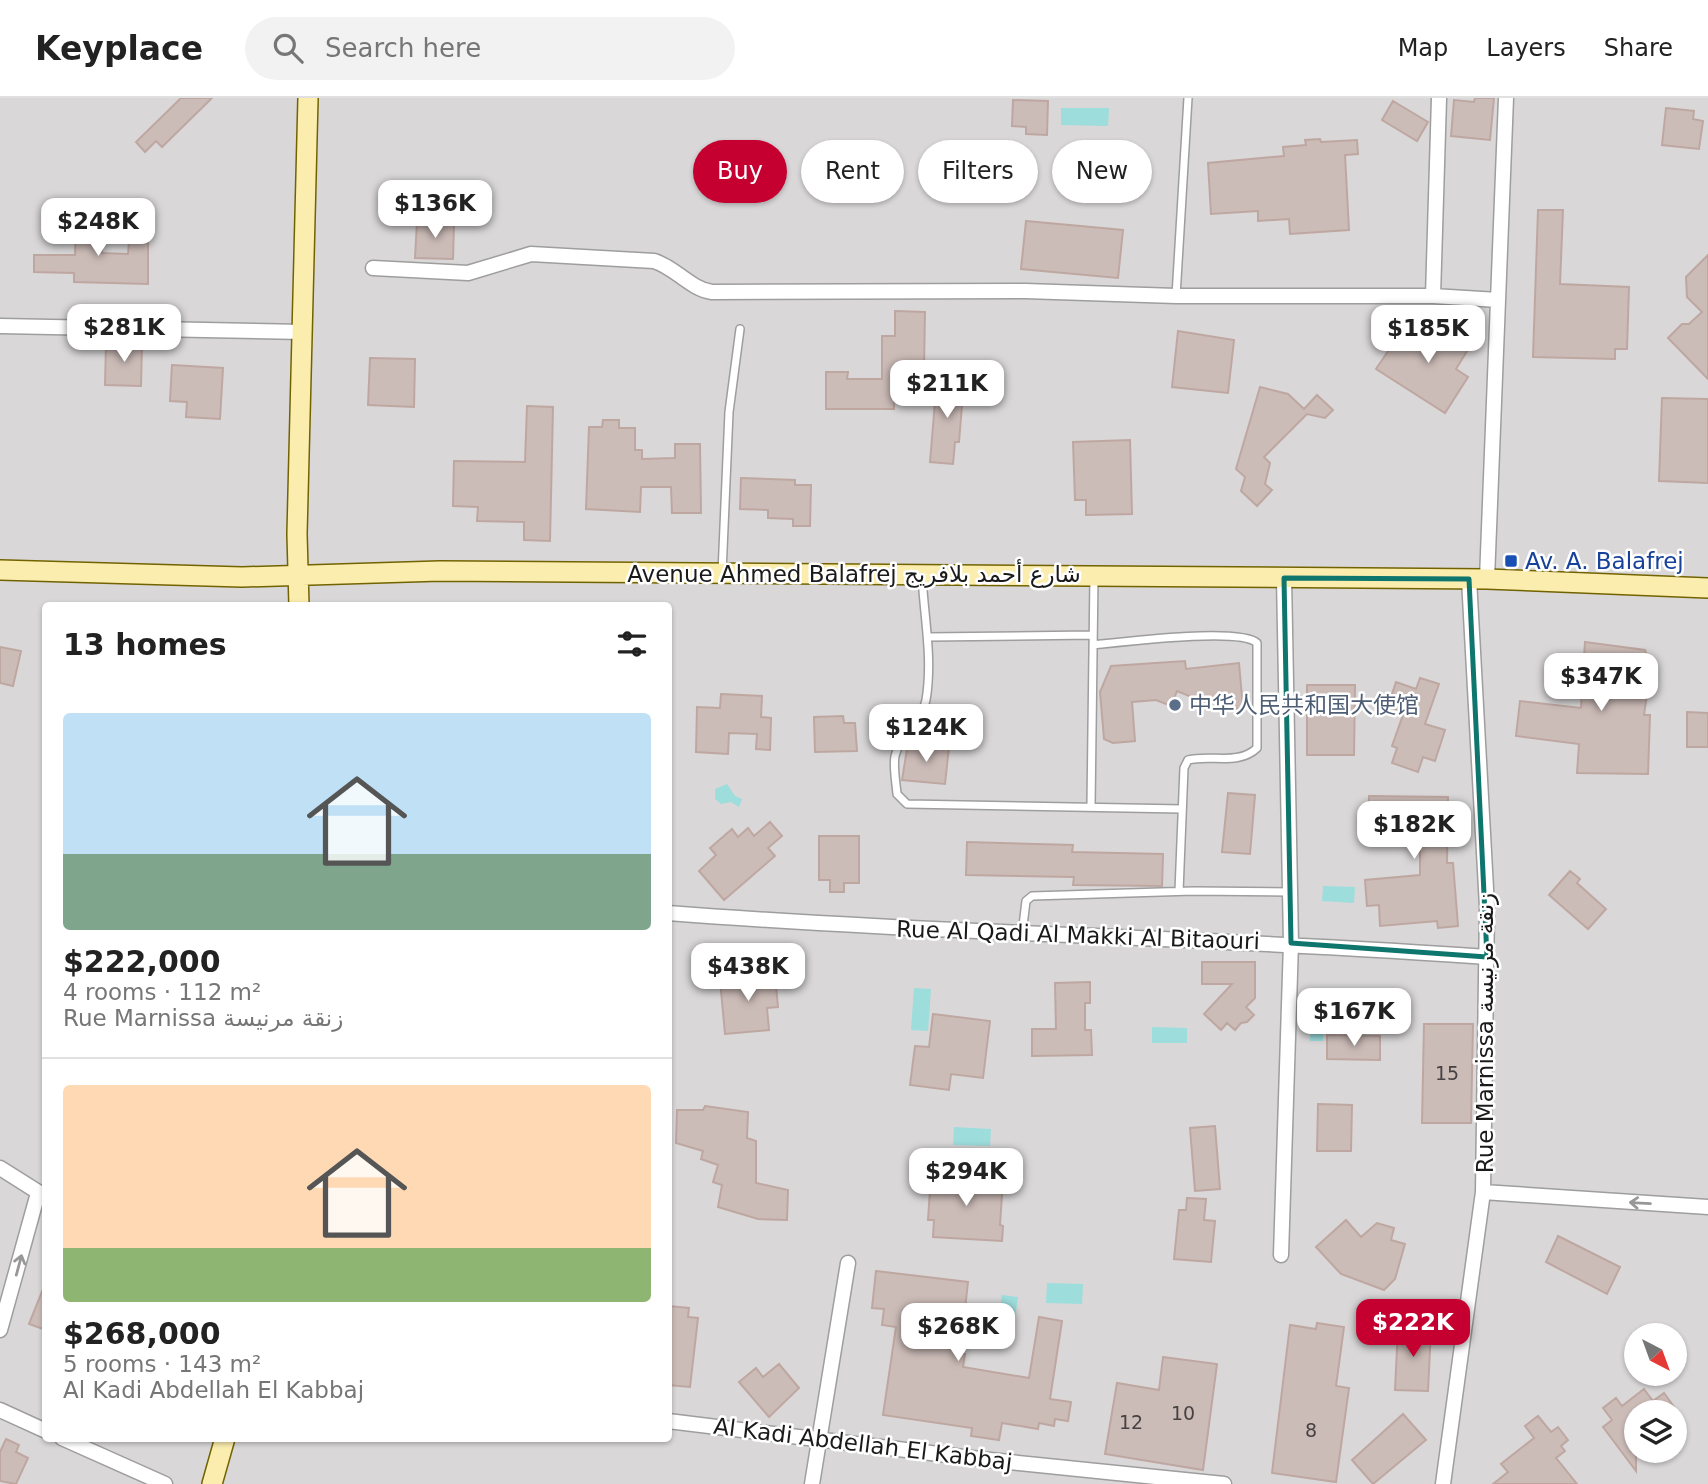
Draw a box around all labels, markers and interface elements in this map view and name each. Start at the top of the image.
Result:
search box [245,17,735,80]
text: Keyplace [35,29,203,68]
icon: search [269,29,307,67]
text: Search here [325,33,481,63]
text: Map [1398,34,1448,62]
text: Layers [1486,34,1566,62]
text: Share [1604,34,1673,62]
chip: Buy [693,140,787,203]
chip: Rent [801,140,904,203]
chip: Filters [918,140,1038,203]
chip: New [1052,140,1152,203]
pin: $136K [386,180,484,240]
text: $136K [394,190,476,216]
pin: $248K [49,198,147,258]
text: $248K [57,208,139,234]
pin: $281K [75,304,173,364]
pin: $185K [1379,306,1477,365]
text: $281K [83,314,165,340]
text: $185K [1387,315,1469,341]
pin: $211K [898,360,996,420]
text: $211K [906,370,988,396]
place label: Av. A. Balafrej [1525,548,1684,574]
marker: Av. A. Balafrej [1503,553,1519,569]
street label: Avenue Ahmed Balafrej شارع أحمد بلافريج [627,559,1081,588]
icon: filters [613,625,651,663]
text: 13 homes [63,627,227,662]
pin: $347K [1552,654,1650,713]
text: $347K [1560,663,1642,689]
place label: 中华人民共和国大使馆 [1189,692,1419,718]
marker: 中华人民共和国大使馆 [1167,697,1183,713]
pin: $124K [877,704,975,764]
text: $124K [885,714,967,740]
icon: home [294,758,420,884]
pin: $182K [1365,802,1463,861]
text: $182K [1373,811,1455,837]
street label: Rue Marnissa زنقة مرنيسة [1472,893,1499,1173]
street label: Rue Al Qadi Al Makki Al Bitaouri [896,916,1260,954]
text: $222,000 [63,944,221,979]
pin: $438K [699,944,797,1003]
text: $438K [707,953,789,979]
text: 4 rooms · 112 m² [63,979,261,1005]
pin: $167K [1305,988,1403,1048]
text: $167K [1313,998,1395,1024]
text: Rue Marnissa زنقة مرنيسة [63,1005,343,1031]
house number: 15 [1435,1062,1459,1084]
icon: home [294,1130,420,1256]
pin: $294K [917,1148,1015,1208]
text: $294K [925,1158,1007,1184]
one-way arrow [1629,1197,1652,1210]
one-way arrow [14,1254,27,1276]
pin: $222K [1364,1300,1462,1359]
pin: $268K [909,1304,1007,1363]
text: $222K [1372,1309,1454,1335]
text: $268K [917,1313,999,1339]
text: $268,000 [63,1316,221,1351]
north arrow [1624,1323,1687,1386]
map controls [1624,1323,1687,1463]
text: 5 rooms · 143 m² [63,1351,261,1377]
text: Al Kadi Abdellah El Kabbaj [63,1377,364,1403]
button: layers [1624,1400,1687,1463]
house number: 10 [1171,1402,1195,1424]
house number: 12 [1119,1411,1143,1433]
street label: Al Kadi Abdellah El Kabbaj [712,1413,1014,1475]
house number: 8 [1305,1419,1317,1441]

